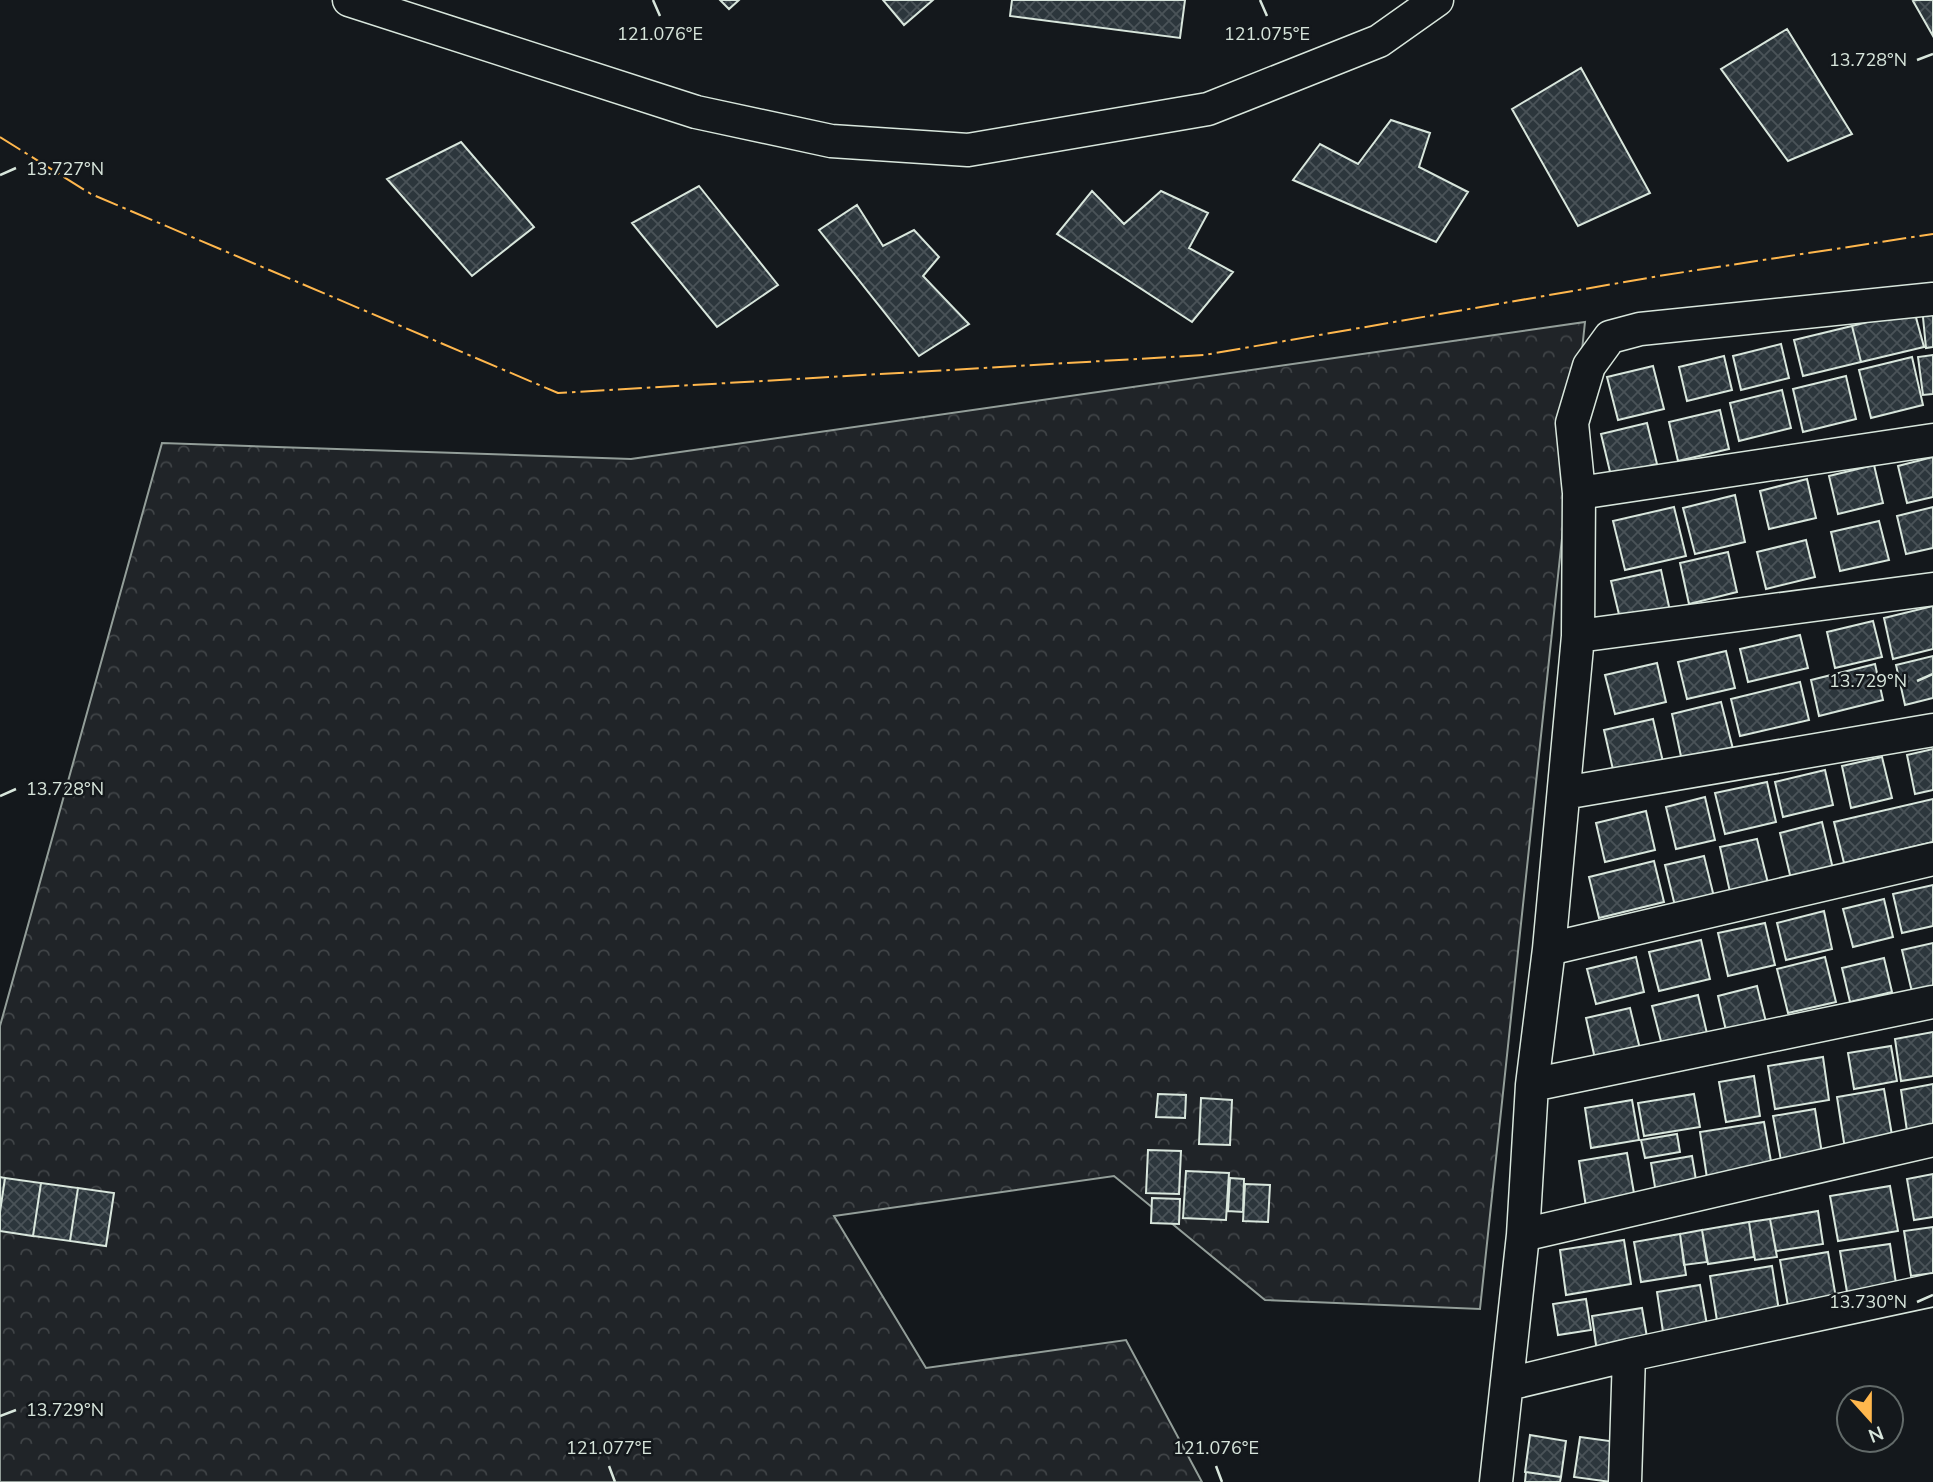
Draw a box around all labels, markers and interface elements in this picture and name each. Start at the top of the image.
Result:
text: 121.076°E [617,22,703,46]
text: 121.075°E [1224,22,1310,46]
text: 13.728°N [1829,48,1907,72]
text: 13.727°N [26,157,104,181]
text: 13.729°N [1829,669,1907,693]
text: 13.728°N [26,777,104,801]
text: 13.730°N [1829,1290,1907,1314]
north arrow [1835,1384,1905,1454]
text: 13.729°N [26,1398,104,1422]
text: N [1864,1419,1887,1449]
text: 121.077°E [566,1436,652,1460]
text: 121.076°E [1173,1436,1259,1460]

